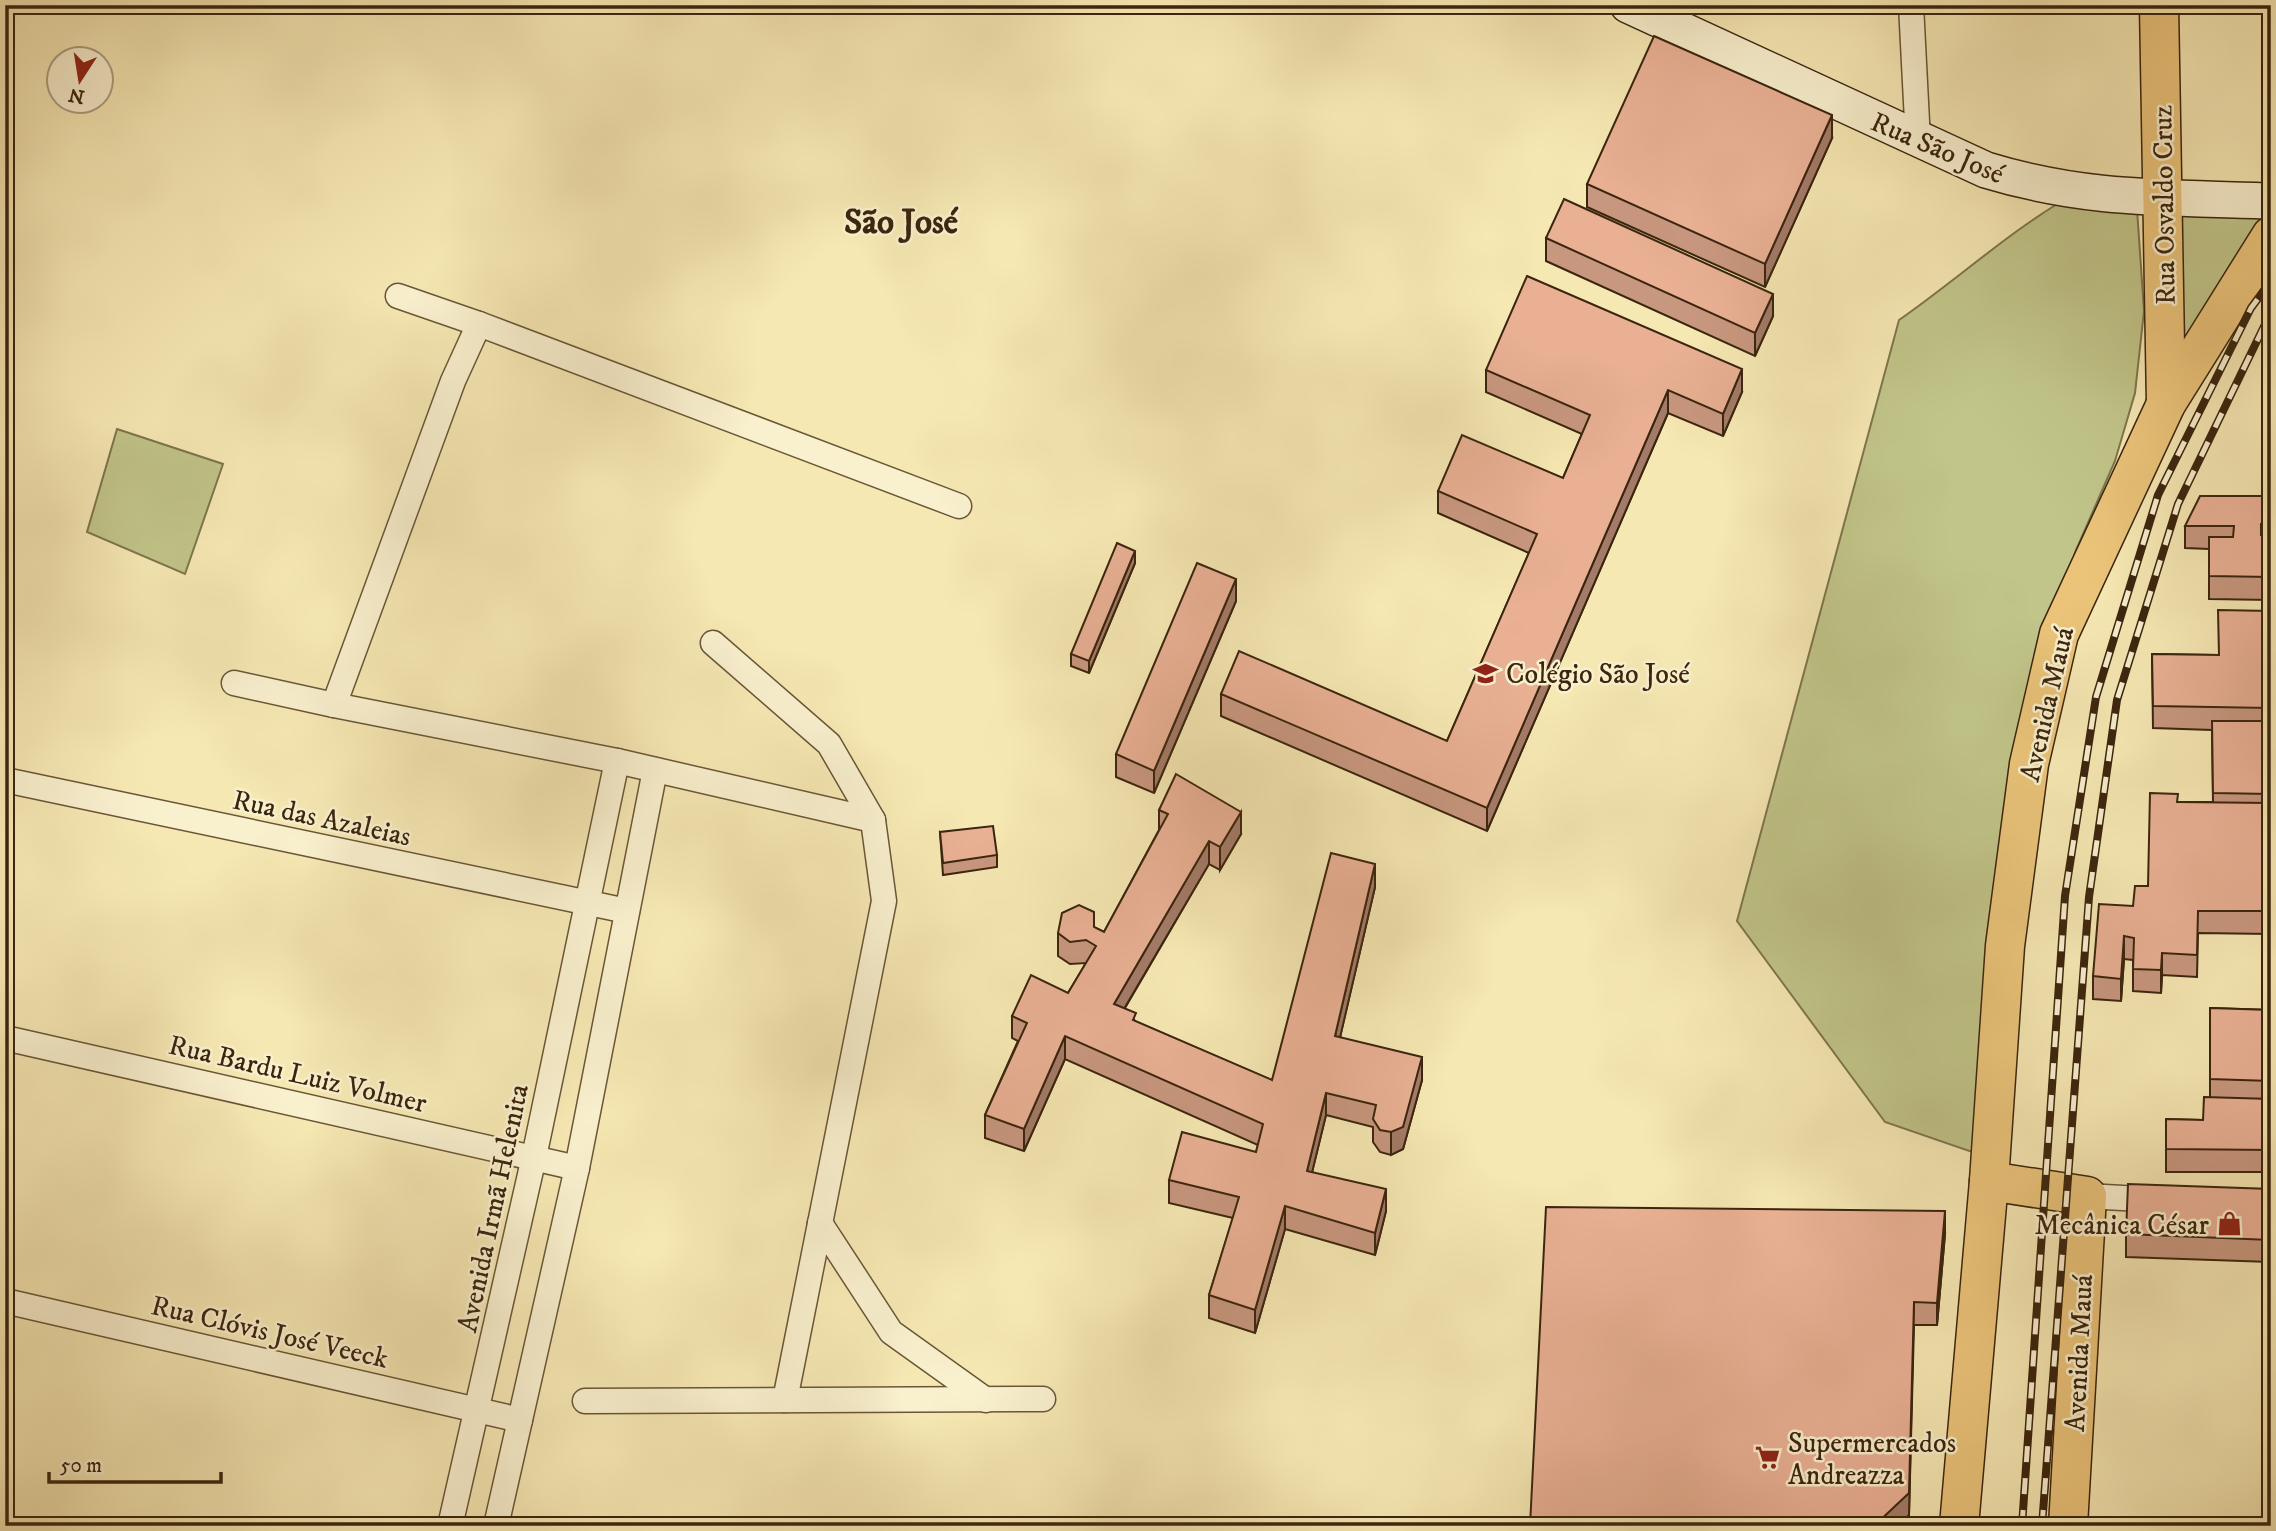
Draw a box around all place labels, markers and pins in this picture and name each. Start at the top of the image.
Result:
place label: Colégio São José [1506,657,1690,692]
school or university icon: Colégio São José [1472,659,1500,687]
place label: Mecânica César [2035,1208,2210,1243]
shop icon: Mecânica César [2215,1210,2243,1238]
place label: Supermercados Andreazza [1788,1426,1956,1493]
supermarket icon: Supermercados Andreazza [1754,1444,1782,1472]

